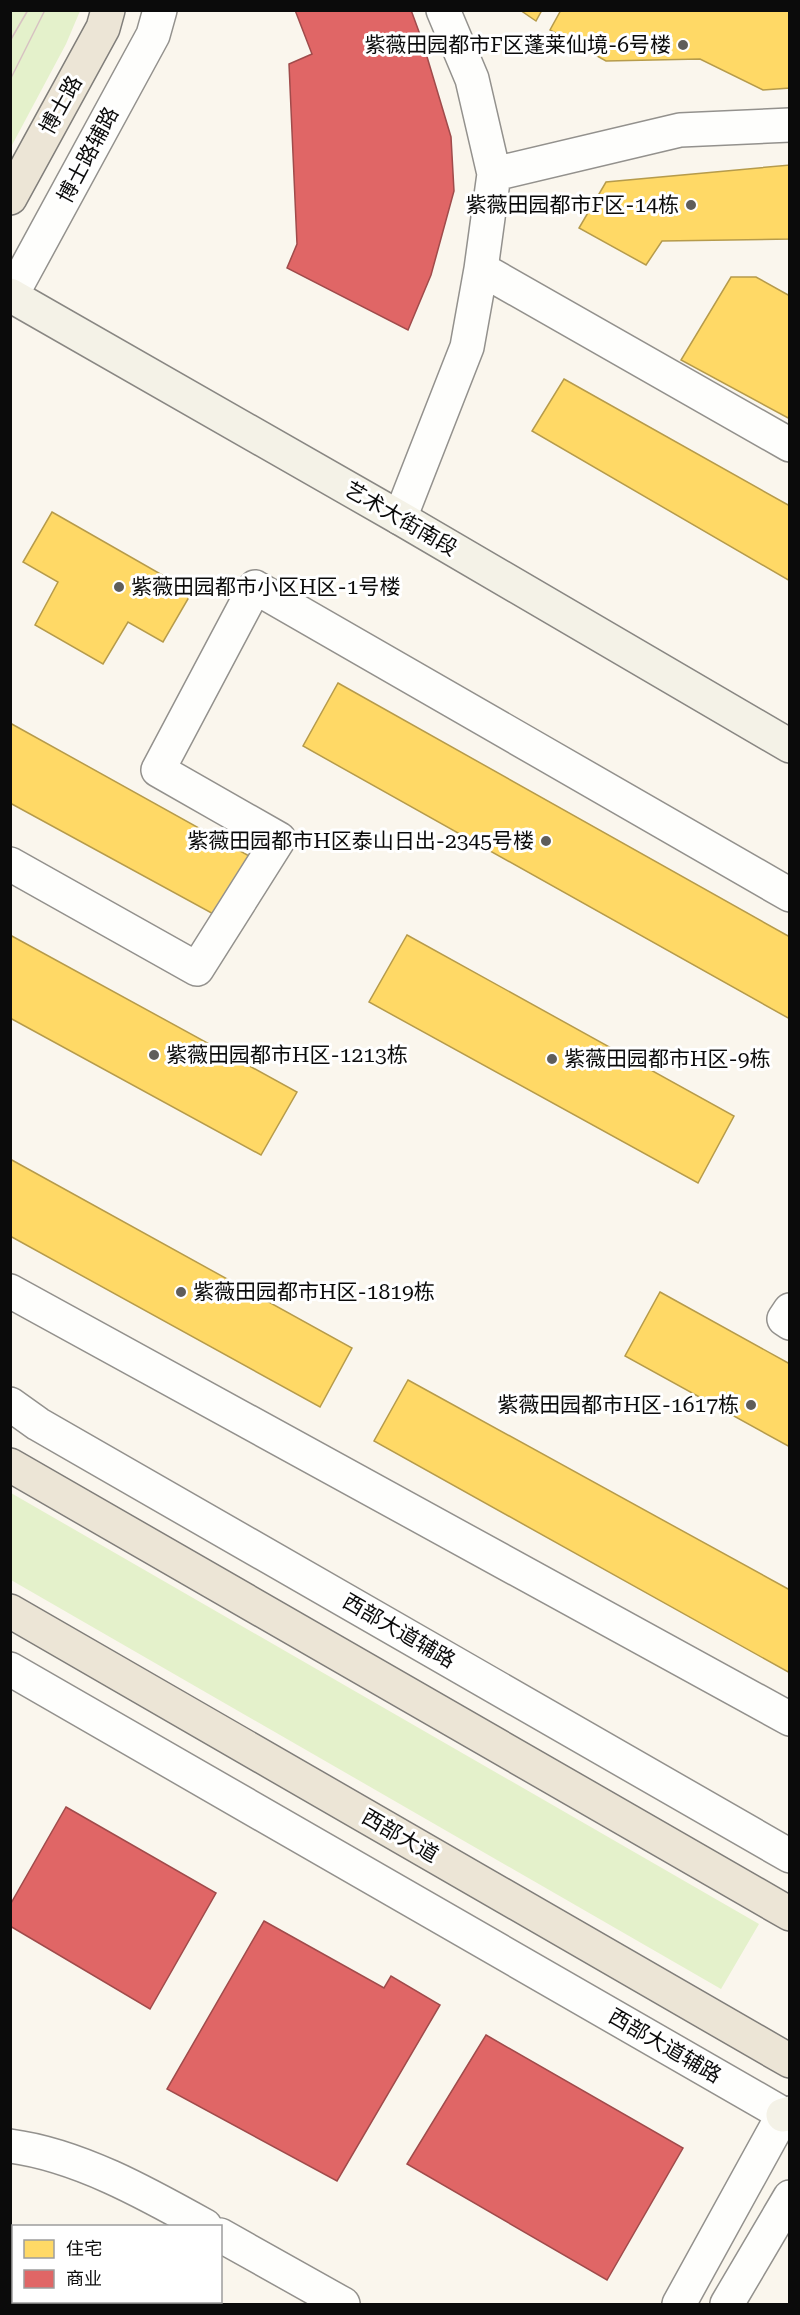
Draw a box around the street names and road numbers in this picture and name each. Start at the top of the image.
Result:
street label: 博士路 [35,72,87,138]
street label: 博士路辅路 [53,103,123,207]
street label: 艺术大街南段 [340,477,462,561]
street label: 西部大道辅路 [338,1589,460,1673]
street label: 西部大道 [358,1805,442,1867]
street label: 西部大道辅路 [604,2004,726,2088]

